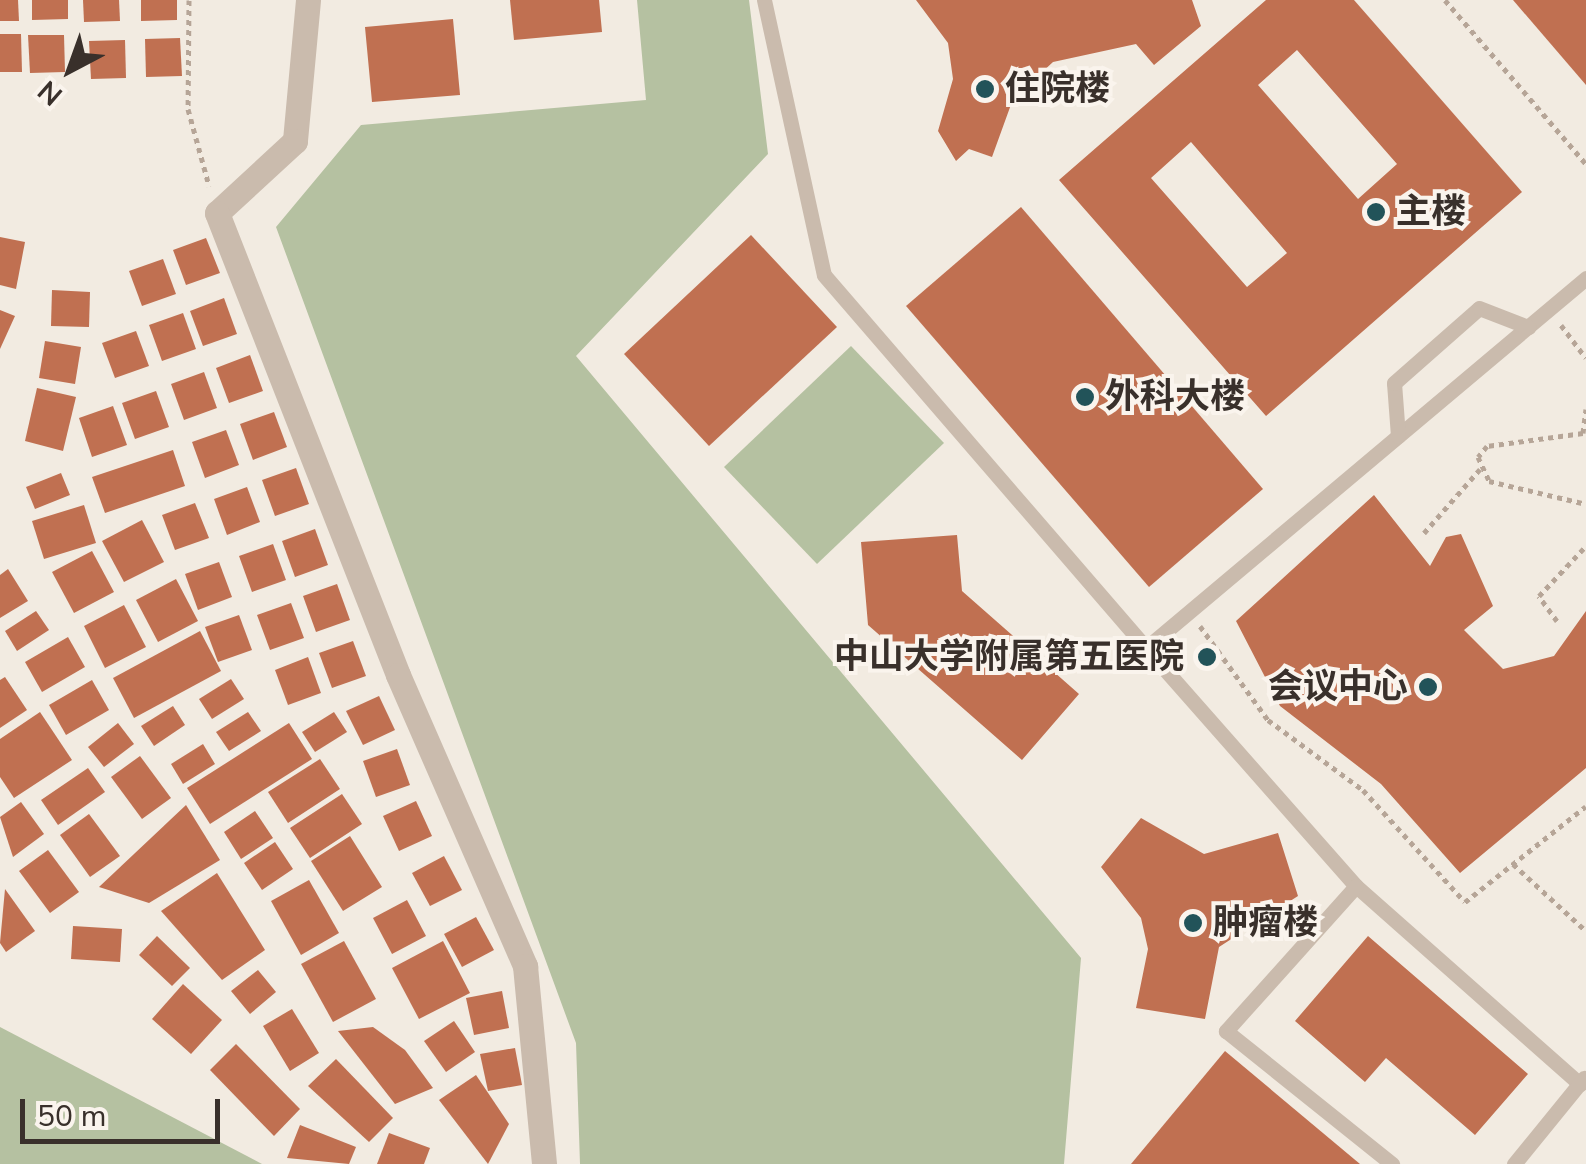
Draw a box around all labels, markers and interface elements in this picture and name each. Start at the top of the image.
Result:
north arrow [20,20,120,120]
place label: 住院楼 [1005,68,1110,110]
text: N [30,71,71,114]
marker: 住院楼 [974,78,996,100]
place label: 主楼 [1396,191,1466,233]
marker: 主楼 [1365,201,1387,223]
place label: 外科大楼 [1105,376,1245,418]
marker: 外科大楼 [1074,386,1096,408]
place label: 中山大学附属第五医院 [834,636,1184,678]
marker: 中山大学附属第五医院 [1194,644,1220,670]
place label: 会议中心 [1268,666,1408,708]
marker: 会议中心 [1417,676,1439,698]
place label: 肿瘤楼 [1213,902,1318,944]
marker: 肿瘤楼 [1182,912,1204,934]
scale bar [25,1079,225,1141]
text: 50 m [37,1096,106,1137]

